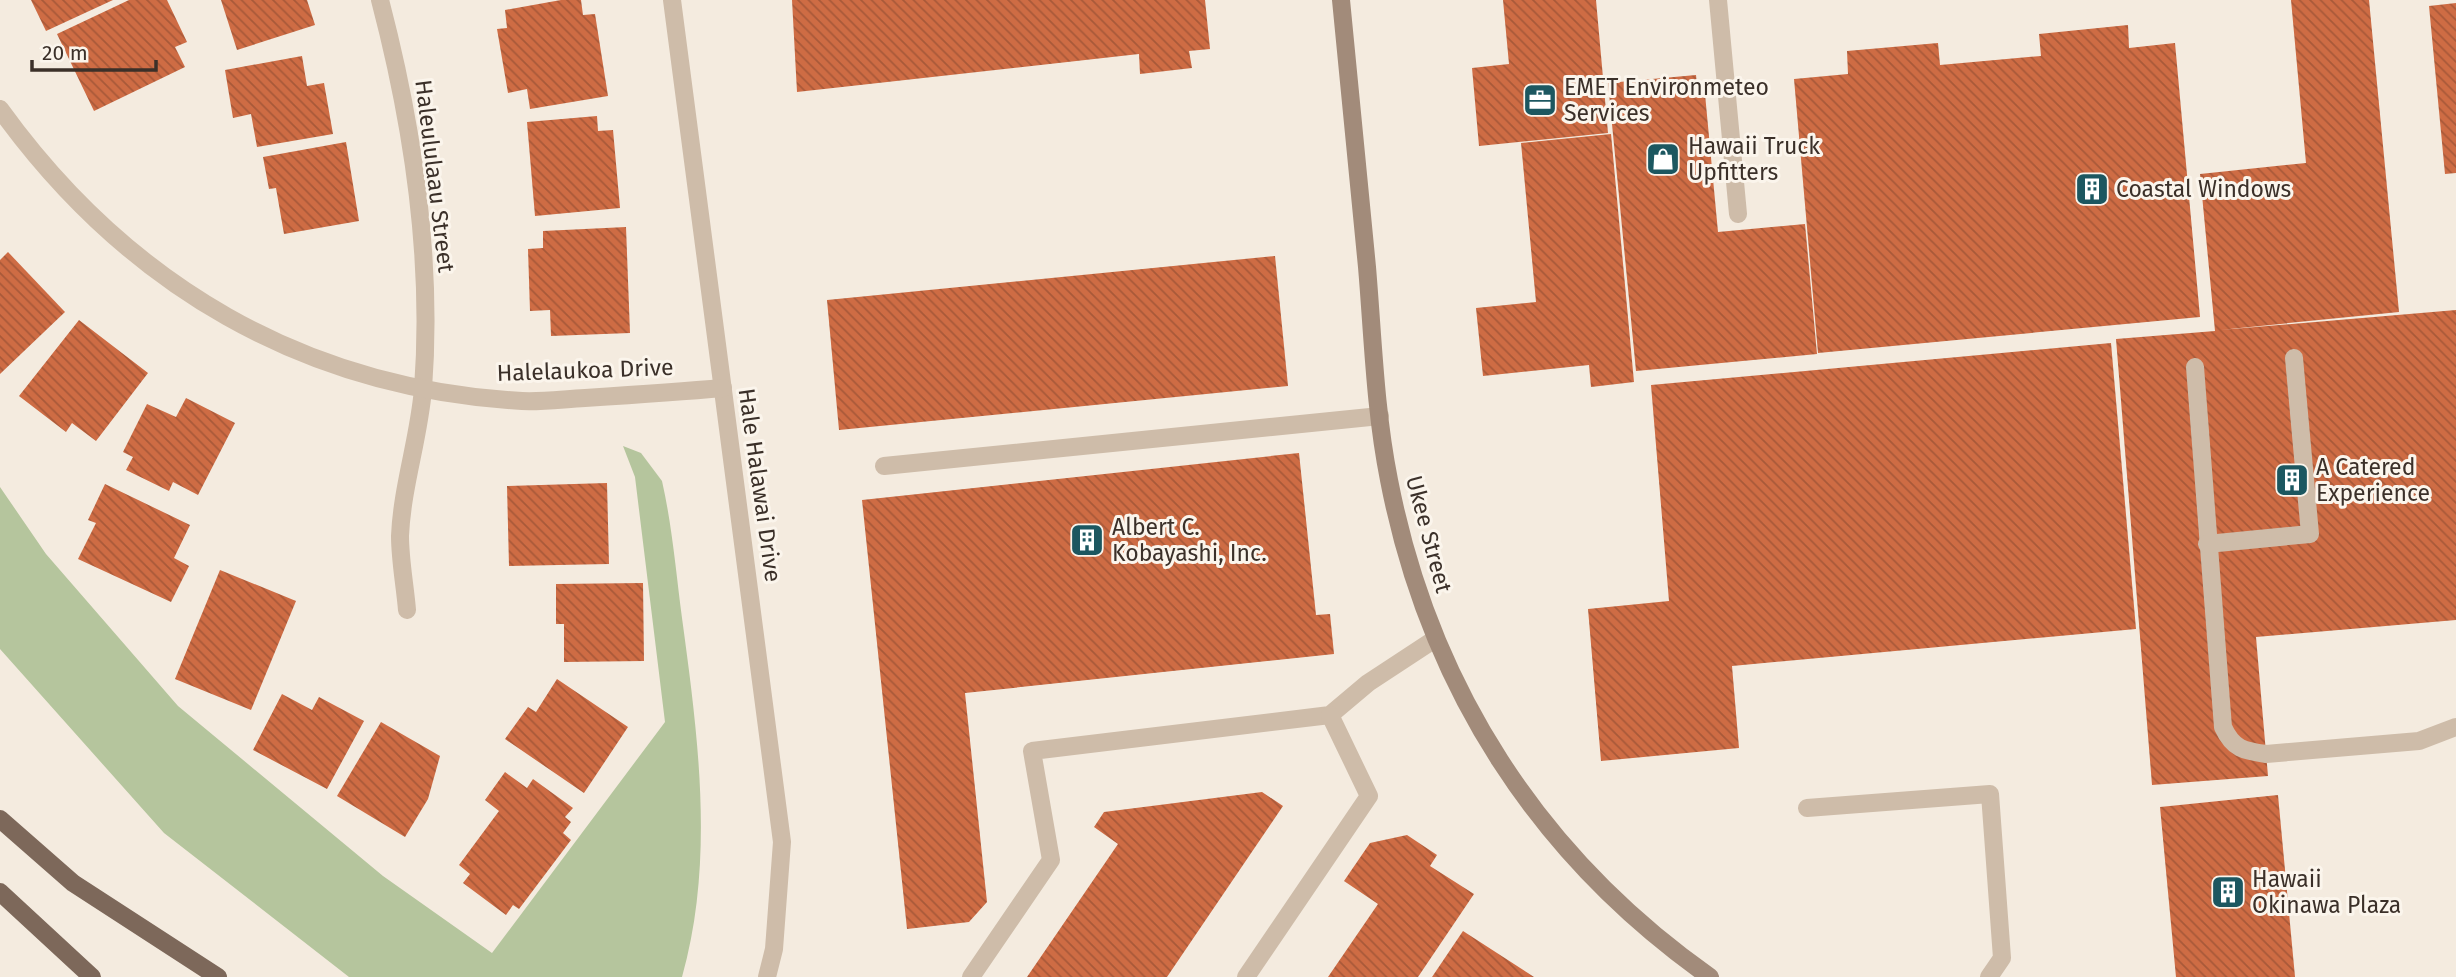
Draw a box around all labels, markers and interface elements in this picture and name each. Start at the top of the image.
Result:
scale bar [32,28,156,72]
text: 20 m [42,40,88,66]
place label: EMET Environmeteo Services [1564,73,1769,127]
street label: Haleululaau Street [409,78,461,275]
office icon: EMET Environmeteo Services [1521,81,1559,119]
place label: Hawaii Truck Upfitters [1688,132,1820,186]
shop icon: Hawaii Truck Upfitters [1644,140,1682,178]
building icon: Coastal Windows [2073,170,2111,208]
place label: Coastal Windows [2116,175,2291,203]
street label: Halelaukoa Drive [496,353,674,387]
street label: Hale Halawai Drive [733,386,787,584]
place label: A Catered Experience [2316,453,2430,507]
building icon: A Catered Experience [2273,461,2311,499]
street label: Ukee Street [1400,472,1458,596]
place label: Albert C. Kobayashi, Inc. [1112,513,1267,567]
building icon: Albert C. Kobayashi, Inc. [1068,521,1106,559]
place label: Hawaii Okinawa Plaza [2252,865,2401,919]
building icon: Hawaii Okinawa Plaza [2209,873,2247,911]

